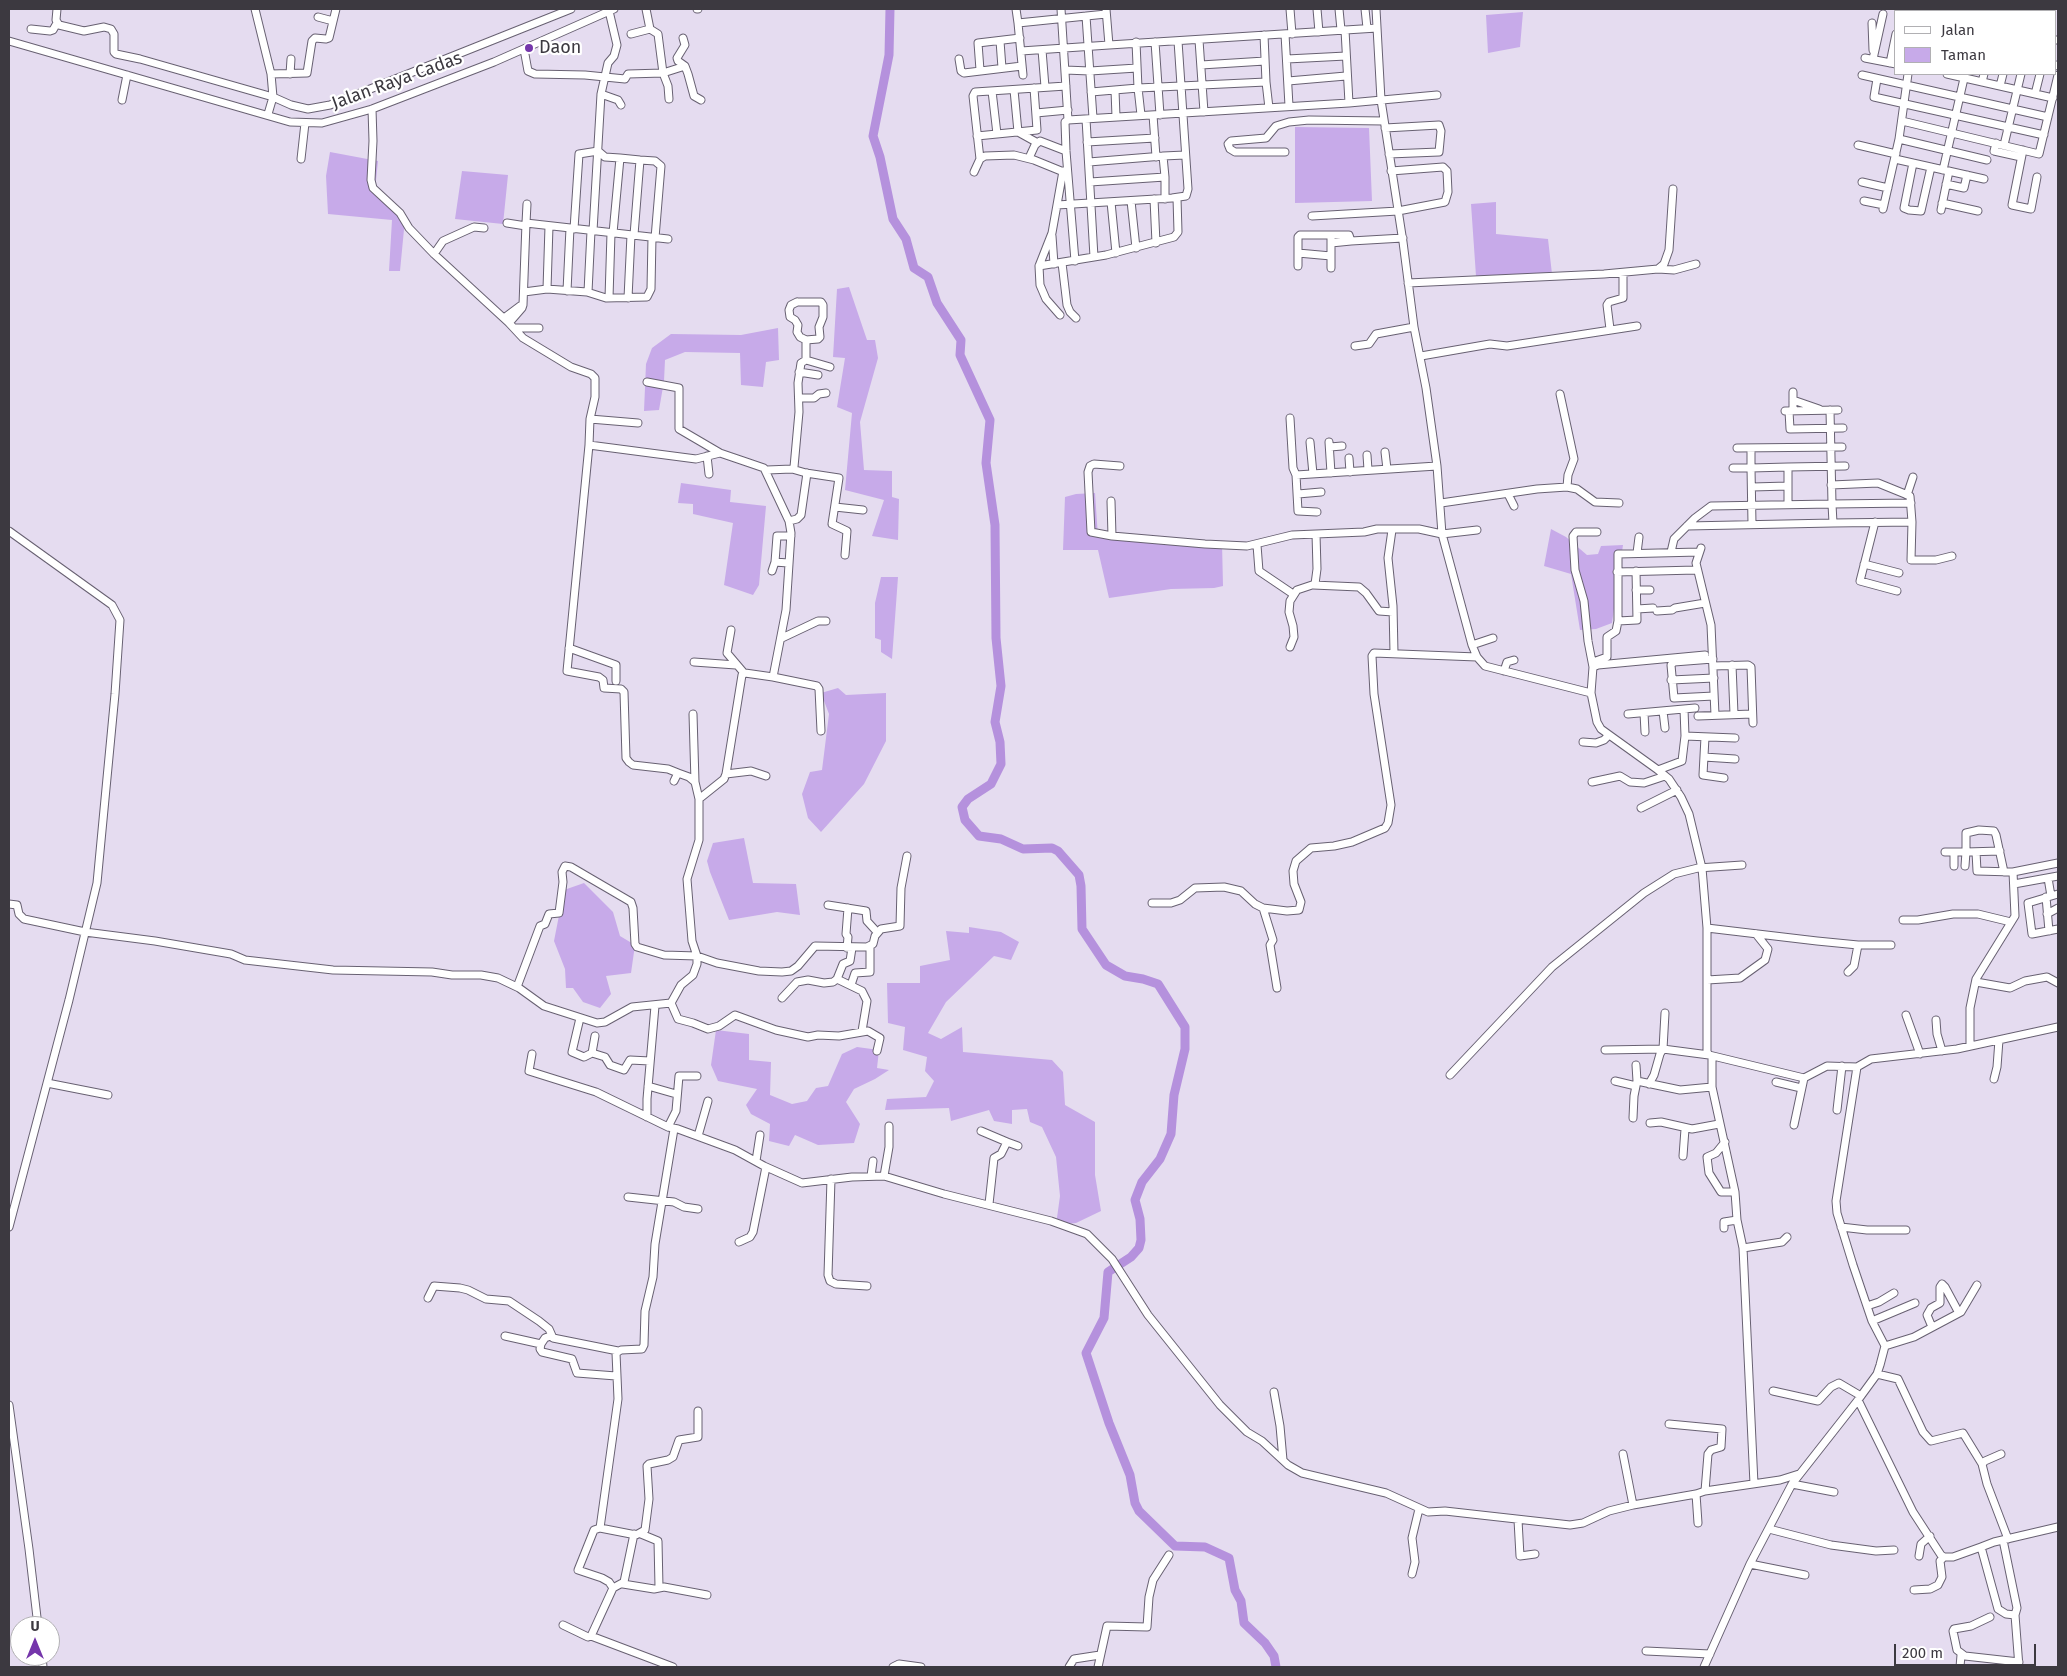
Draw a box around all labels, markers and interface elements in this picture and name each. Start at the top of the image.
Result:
legend [1894,10,2057,75]
text: Jalan [1941,21,1975,39]
place label: Daon [539,37,581,59]
marker: Daon [523,42,535,54]
text: Taman [1941,46,1986,64]
street label: Jalan Raya Cadas [329,47,465,115]
north arrow [10,1616,60,1666]
text: U [30,1618,40,1635]
scale bar [1897,1634,2040,1666]
text: 200 m [1902,1644,1943,1662]

